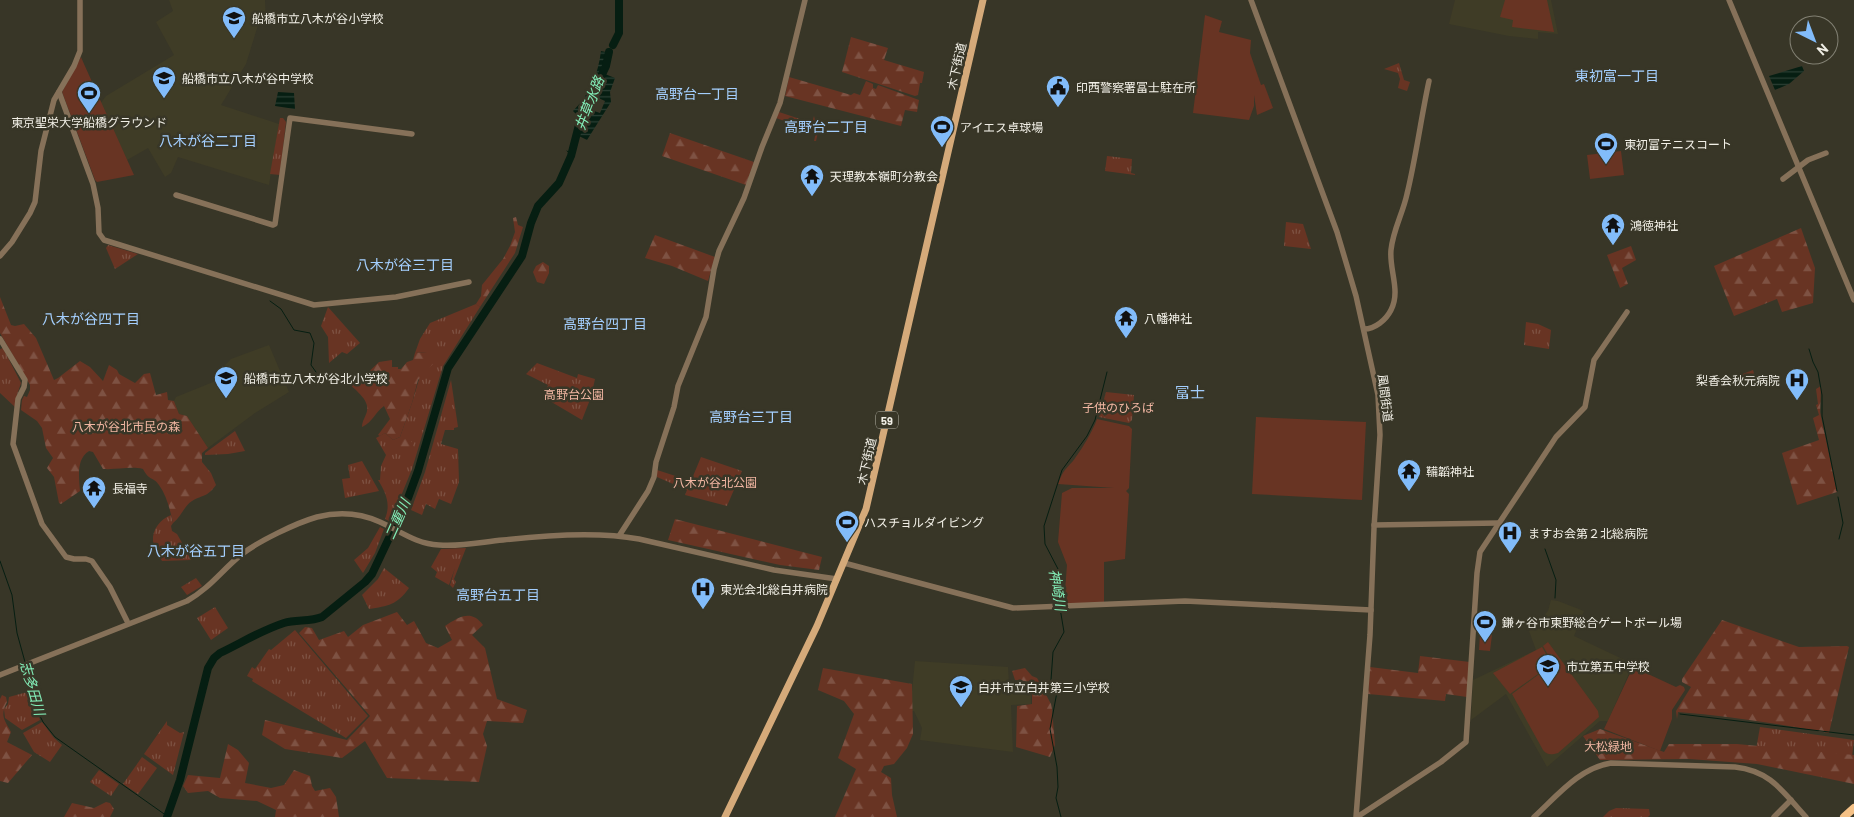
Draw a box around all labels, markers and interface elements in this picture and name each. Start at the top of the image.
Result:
school or university icon: 船橋市立八木が谷小学校 [221,5,247,39]
place label: 船橋市立八木が谷小学校 [252,11,384,25]
north arrow [1789,15,1839,65]
street label: 木下街道 [944,41,968,91]
text: N [1814,41,1832,59]
school or university icon: 船橋市立八木が谷中学校 [151,65,177,99]
district label: 東初富一丁目 [1575,67,1659,84]
place label: 船橋市立八木が谷中学校 [182,71,314,85]
water label: 井草水路 [571,73,607,132]
public building icon: 印西警察署冨士駐在所 [1045,74,1071,108]
sports icon: 東京聖栄大学船橋グラウンド [76,80,102,114]
place label: 印西警察署冨士駐在所 [1076,80,1196,94]
district label: 高野台一丁目 [655,85,739,102]
sports icon: アイエス卓球場 [929,114,955,148]
place label: 東京聖栄大学船橋グラウンド [11,115,167,129]
district label: 高野台二丁目 [784,118,868,135]
place label: アイエス卓球場 [960,120,1043,134]
sports icon: 東初富テニスコート [1593,131,1619,165]
district label: 八木が谷二丁目 [159,132,257,149]
place label: 東初富テニスコート [1624,137,1732,151]
temple icon: 天理教本嶺町分教会 [799,163,825,197]
place label: 天理教本嶺町分教会 [830,169,938,183]
temple icon: 鴻徳神社 [1600,212,1626,246]
place label: 鴻徳神社 [1630,218,1678,232]
district label: 八木が谷三丁目 [356,256,454,273]
temple icon: 八幡神社 [1113,305,1139,339]
district label: 八木が谷四丁目 [42,310,140,327]
place label: 八幡神社 [1144,311,1192,325]
district label: 高野台四丁目 [563,315,647,332]
school or university icon: 船橋市立八木が谷北小学校 [213,365,239,399]
hospital icon: 梨香会秋元病院 [1784,367,1810,401]
place label: 船橋市立八木が谷北小学校 [244,371,388,385]
street label: 風間街道 [1376,373,1396,423]
place label: 梨香会秋元病院 [1696,373,1780,387]
district label: 冨士 [1175,383,1205,401]
park label: 高野台公園 [544,387,604,401]
park label: 子供のひろば [1082,400,1154,414]
district label: 高野台三丁目 [709,408,793,425]
road number: 59 [876,412,898,428]
park label: 八木が谷北市民の森 [72,419,180,433]
street label: 木下街道 [854,436,878,486]
temple icon: 鞴韜神社 [1396,458,1422,492]
place label: 鞴韜神社 [1426,464,1474,478]
temple icon: 長福寺 [81,475,107,509]
park label: 八木が谷北公園 [673,475,757,489]
place label: 長福寺 [112,481,148,495]
water label: 二重川 [381,495,414,542]
sports icon: ハスチョルダイビング [834,509,860,543]
place label: ハスチョルダイビング [864,515,984,529]
hospital icon: ますお会第２北総病院 [1497,520,1523,554]
place label: ますお会第２北総病院 [1528,526,1648,540]
district label: 八木が谷五丁目 [147,542,245,559]
water label: 神崎川 [1046,568,1070,614]
hospital icon: 東光会北総白井病院 [690,576,716,610]
place label: 東光会北総白井病院 [720,582,828,596]
district label: 高野台五丁目 [456,586,540,603]
sports icon: 鎌ヶ谷市東野総合ゲートボール場 [1472,609,1498,643]
place label: 鎌ヶ谷市東野総合ゲートボール場 [1502,615,1682,629]
school or university icon: 市立第五中学校 [1535,653,1561,687]
water label: 志多田川 [17,659,49,719]
place label: 市立第五中学校 [1566,659,1650,673]
school or university icon: 白井市立白井第三小学校 [948,674,974,708]
place label: 白井市立白井第三小学校 [978,680,1110,694]
park label: 大松緑地 [1584,739,1632,753]

